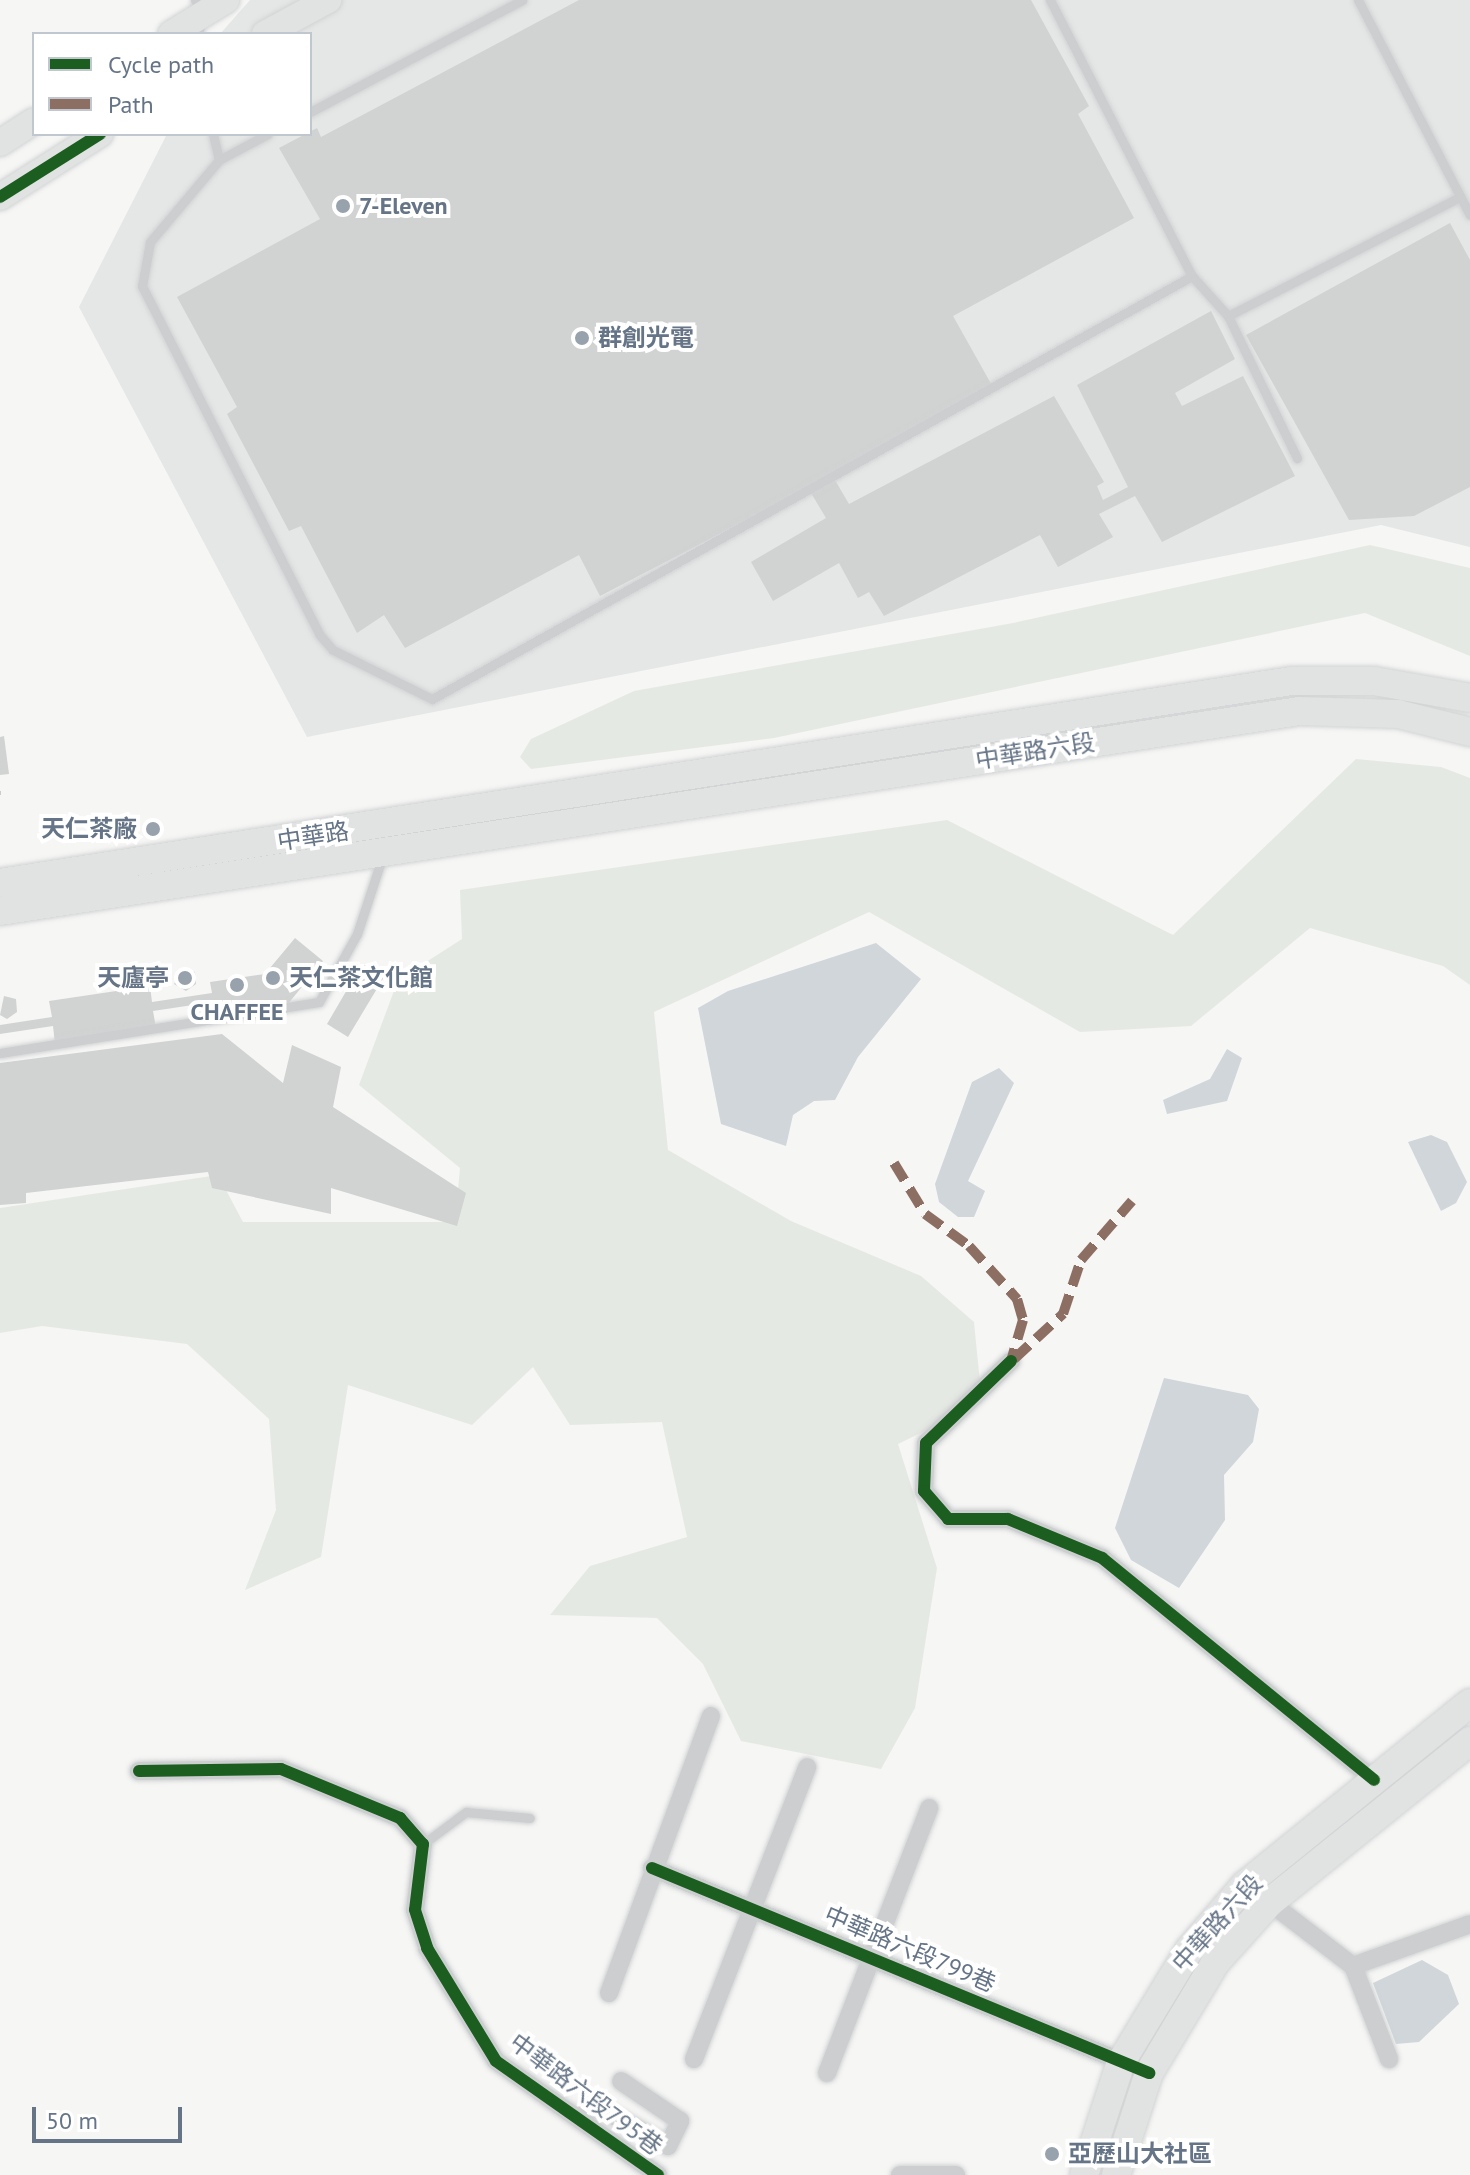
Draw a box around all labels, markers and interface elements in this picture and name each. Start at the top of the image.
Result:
legend [32,32,312,136]
text: Cycle path [108,49,214,80]
text: Path [108,89,154,120]
place label: 7-Eleven [359,192,448,220]
marker: 7-Eleven [334,197,352,215]
place label: 群創光電 [598,324,694,352]
marker: 群創光電 [573,329,591,347]
street label: 中華路六段 [973,727,1097,775]
place label: 天仁茶廠 [41,815,137,843]
street label: 中華路 [275,816,351,856]
marker: 天仁茶廠 [144,820,162,838]
place label: 天廬亭 [97,964,169,992]
place label: 天仁茶文化館 [289,964,433,992]
marker: 天廬亭 [176,969,194,987]
marker: 天仁茶文化館 [264,969,282,987]
marker: CHAFFEE [228,976,246,994]
place label: CHAFFEE [191,998,283,1026]
street label: 中華路六段 [1166,1869,1268,1977]
street label: 中華路六段799巷 [820,1900,1000,1998]
street label: 中華路六段795巷 [504,2027,668,2161]
scale bar [36,2091,186,2141]
text: 50 m [46,2105,98,2136]
place label: 亞歷山大社區 [1068,2140,1212,2168]
marker: 亞歷山大社區 [1043,2145,1061,2163]

